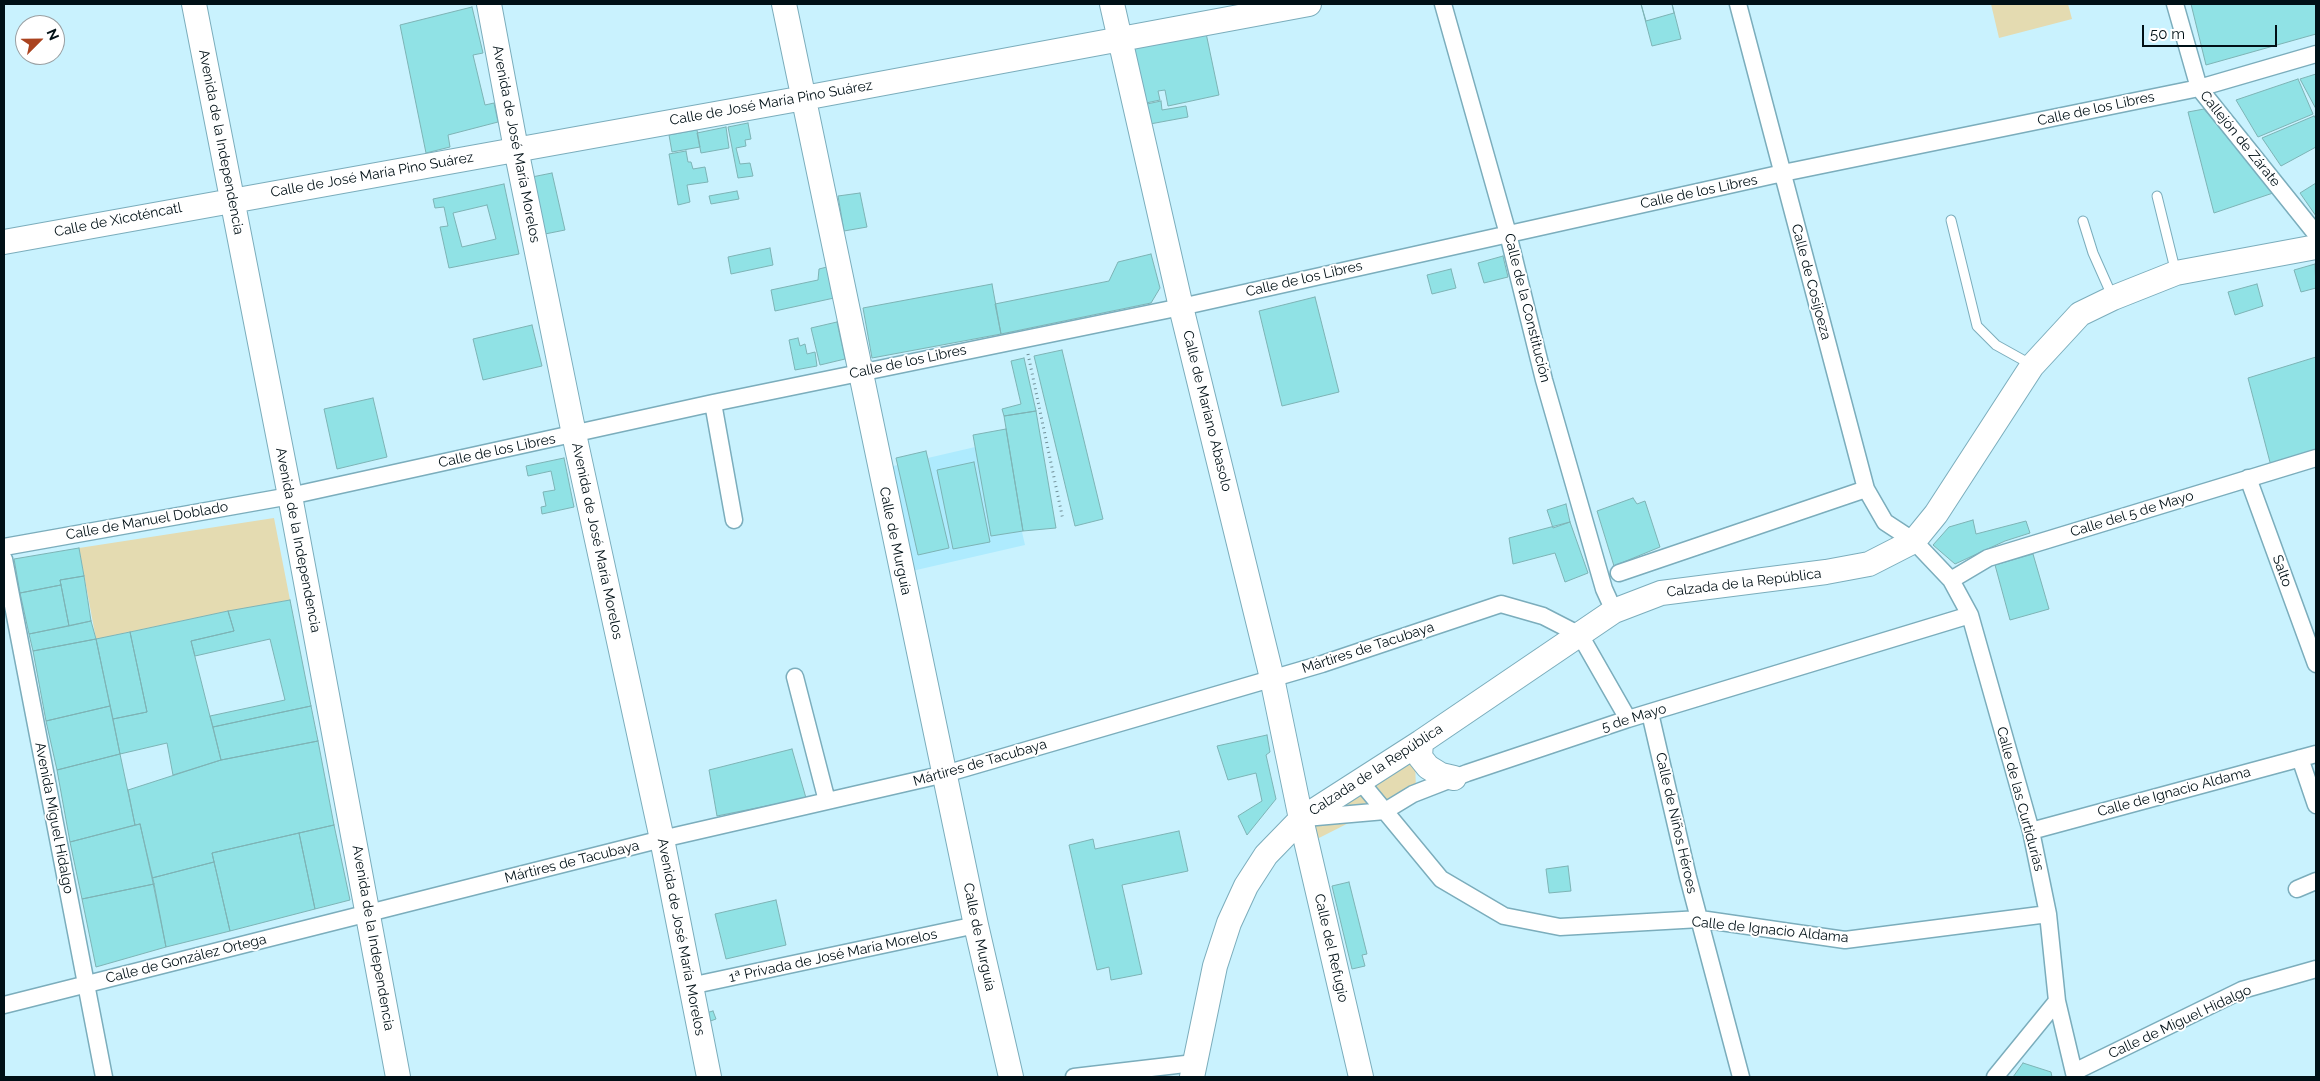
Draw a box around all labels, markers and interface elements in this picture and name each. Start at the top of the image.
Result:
north arrow [15,15,65,65]
scale bar [2145,15,2280,47]
text: 50 m [2150,25,2185,43]
text: N [43,26,62,43]
street label: Avenida de José María Morelos [489,44,543,244]
street label: Avenida de la Independencia [195,48,247,236]
street label: Calle de José María Pino Suárez [668,77,874,129]
street label: Calle de los Libres [2036,88,2156,130]
street label: Callejón de Zárate [2196,88,2284,190]
street label: Calle de José María Pino Suárez [269,149,475,201]
street label: Calle de los Libres [1639,171,1759,213]
street label: Calle de Xicoténcatl [53,199,183,241]
street label: Calle de Cosijoeza [1787,222,1835,342]
street label: Calle de la Constitución [1500,232,1554,384]
street label: Calle de los Libres [1244,257,1364,301]
street label: Calle de Mariano Abasolo [1179,329,1235,493]
street label: Calle de los Libres [848,341,968,383]
street label: Calle de los Libres [437,430,557,472]
street label: Avenida de José María Morelos [568,441,626,641]
street label: Avenida de la Independencia [272,446,324,634]
street label: Calle de Murguía [875,485,915,597]
street label: Calle del 5 de Mayo [2068,487,2196,541]
street label: Calle de Manuel Doblado [65,498,229,544]
street label: Salto [2268,553,2296,589]
street label: Calzada de la República [1666,565,1822,601]
street label: Mártires de Tacubaya [1300,619,1436,677]
street label: 5 de Mayo [1600,700,1668,736]
street label: Calzada de la República [1306,721,1446,819]
street label: Calle de las Curtidurías [1993,725,2047,873]
street label: Mártires de Tacubaya [911,736,1049,790]
street label: Avenida Miguel Hidalgo [31,741,77,895]
street label: Calle de Niños Héroes [1652,751,1700,895]
street label: Calle de Ignacio Aldama [2096,763,2252,821]
street label: Mártires de Tacubaya [503,837,641,887]
street label: Avenida de José María Morelos [654,837,708,1037]
street label: Avenida de la Independencia [348,844,398,1032]
street label: Calle de Murguía [959,881,999,993]
street label: Calle del Refugio [1310,892,1352,1004]
street label: Calle de Ignacio Aldama [1691,913,1849,947]
street label: 1ª Prívada de José María Morelos [727,926,939,986]
street label: Calle de González Ortega [104,931,268,987]
street label: Calle de Miguel Hidalgo [2106,982,2254,1062]

